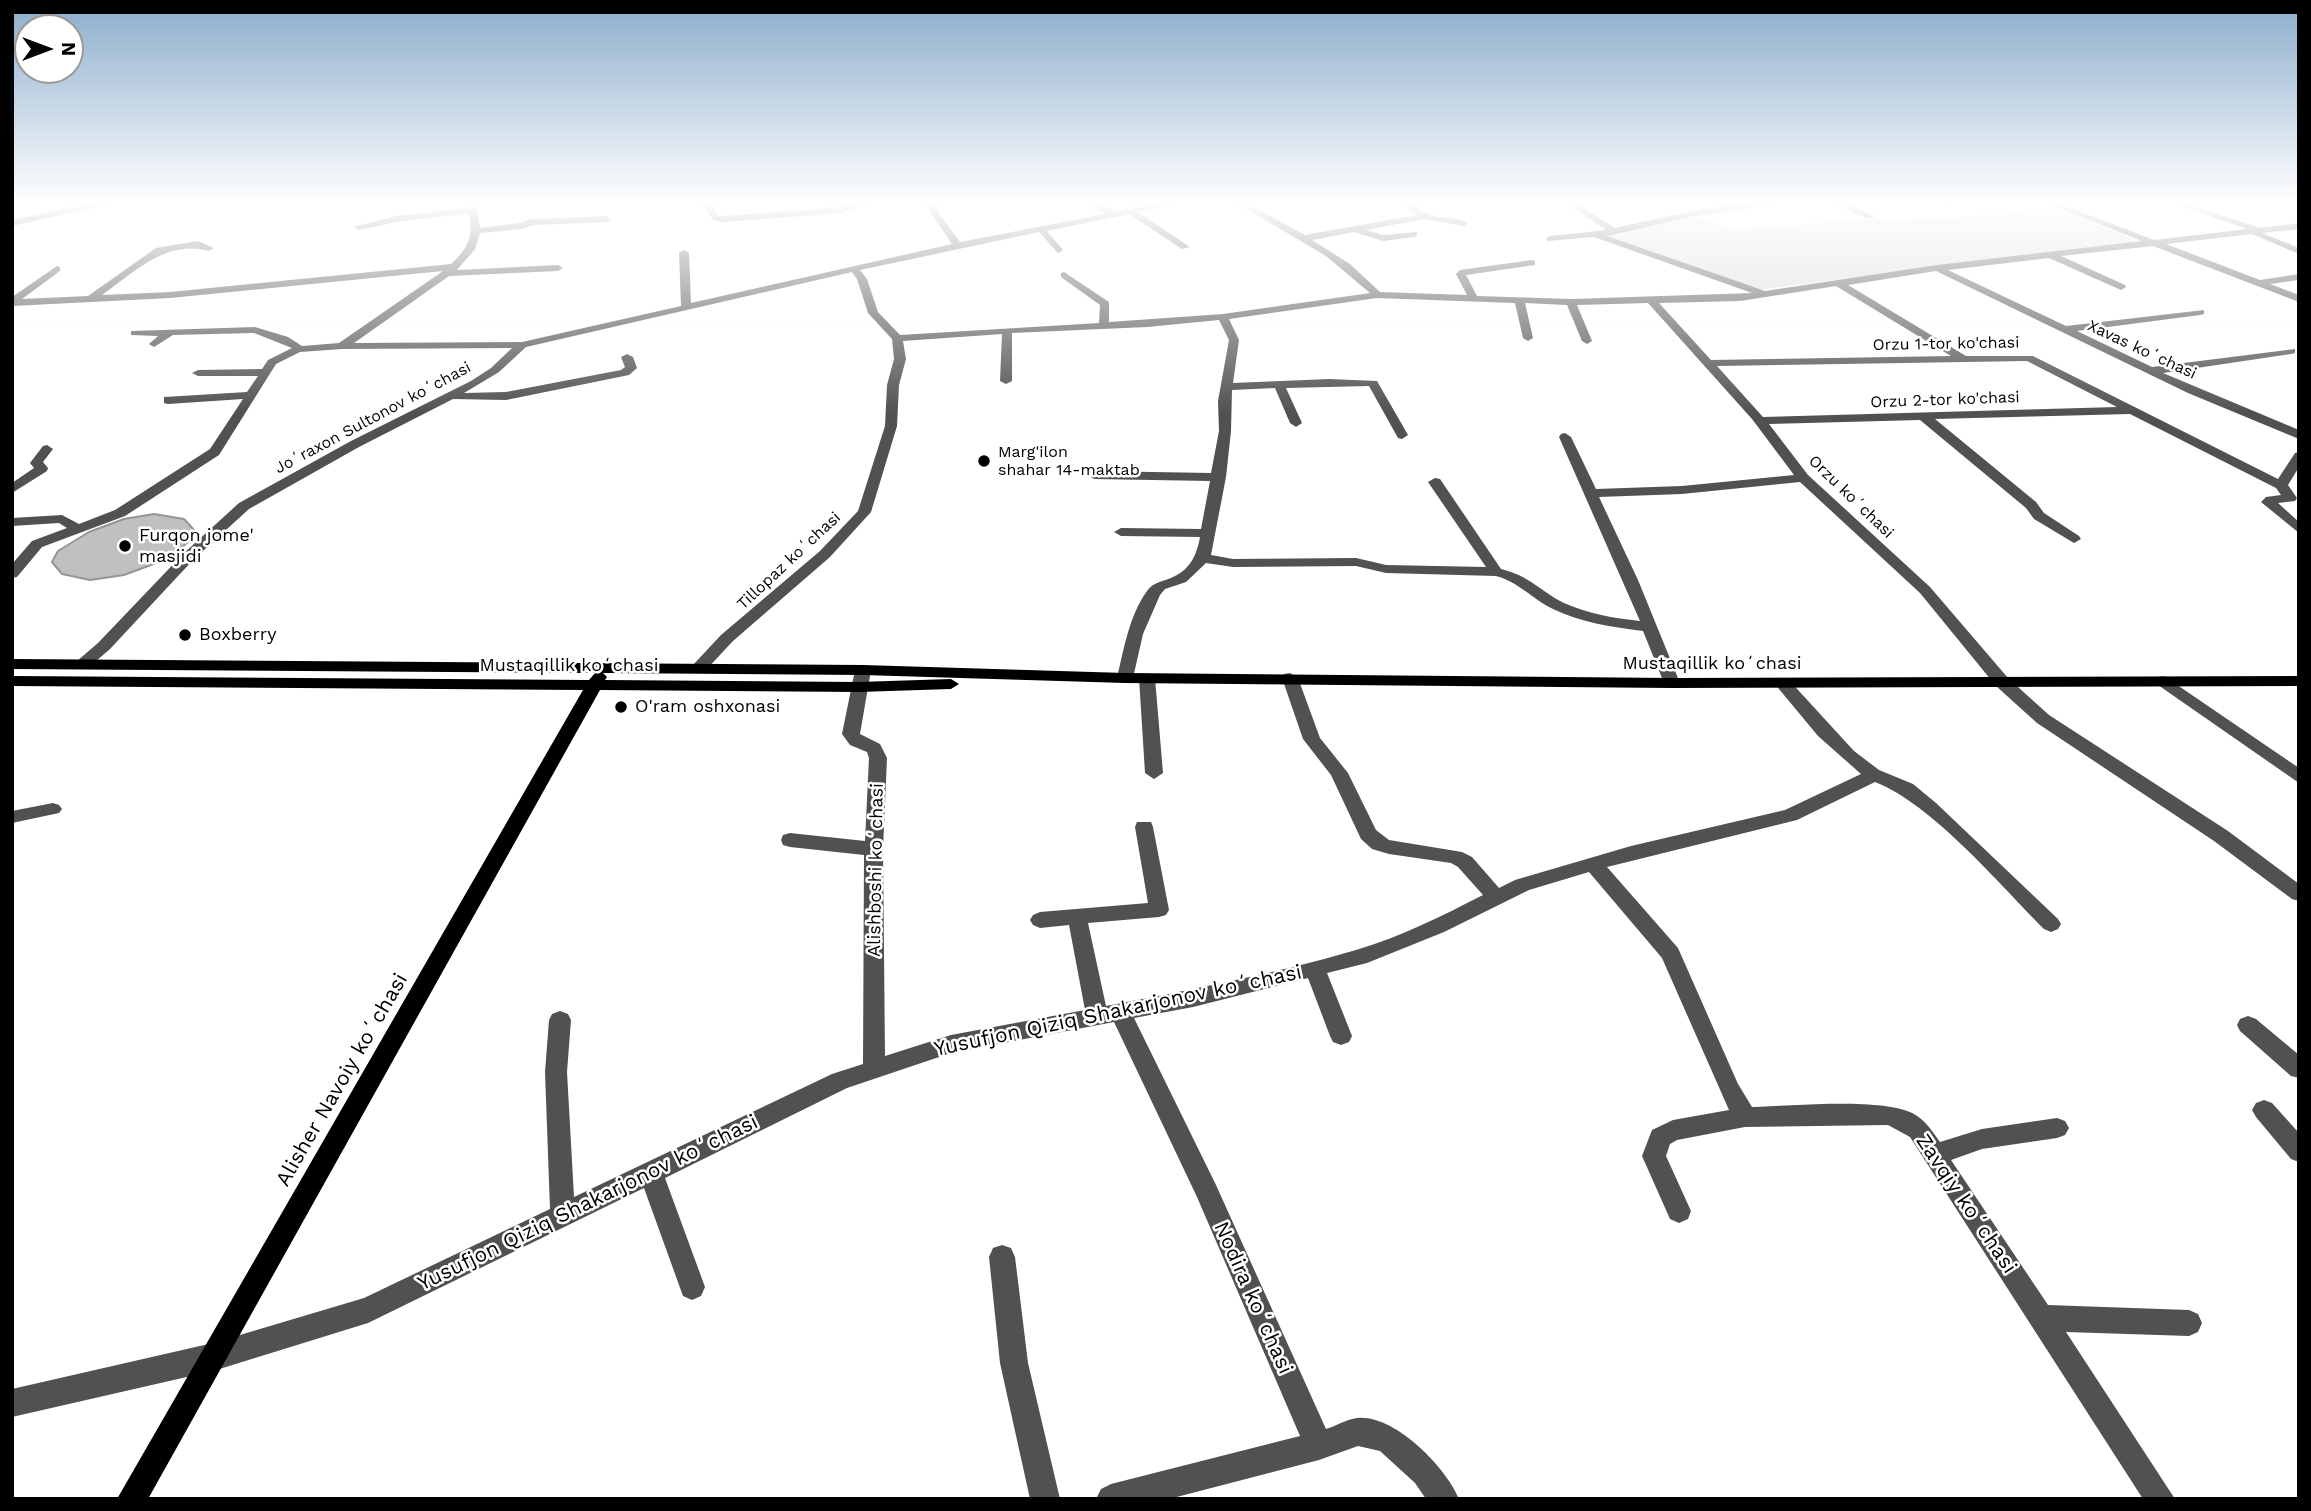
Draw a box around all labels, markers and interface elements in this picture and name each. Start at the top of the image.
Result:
north arrow [14,14,84,84]
text: N [57,42,80,56]
street label: Xavas koʻchasi [2085,316,2199,384]
street label: Orzu 1-tor ko'chasi [1873,333,2019,355]
street label: Joʻraxon Sultonov koʻchasi [272,358,474,478]
street label: Orzu 2-tor ko'chasi [1870,388,2020,412]
place label: Marg'ilon shahar 14-maktab [998,442,1140,480]
street label: Orzu koʻchasi [1804,452,1898,542]
marker: Marg'ilon shahar 14-maktab [976,453,992,469]
street label: Tillopaz koʻchasi [733,508,845,614]
place label: Furqon jome' masjidi [139,525,254,568]
marker: Furqon jome' masjidi [117,538,133,554]
place label: Boxberry [199,624,276,646]
marker: Boxberry [177,627,193,643]
street label: Mustaqillik koʻchasi [1623,653,1801,675]
street label: Mustaqillik koʻchasi [480,655,658,677]
place label: O'ram oshxonasi [635,696,780,718]
marker: O'ram oshxonasi [613,699,629,715]
street label: Alishboshi koʻchasi [864,783,888,957]
street label: Yusufjon Qiziq Shakarjonov koʻchasi [932,960,1304,1062]
street label: Alisher Navoiy koʻchasi [271,969,413,1191]
street label: Yusufjon Qiziq Shakarjonov koʻchasi [414,1109,762,1297]
street label: Zavqiy koʻchasi [1910,1130,2022,1278]
street label: Nodira koʻchasi [1208,1218,1298,1378]

